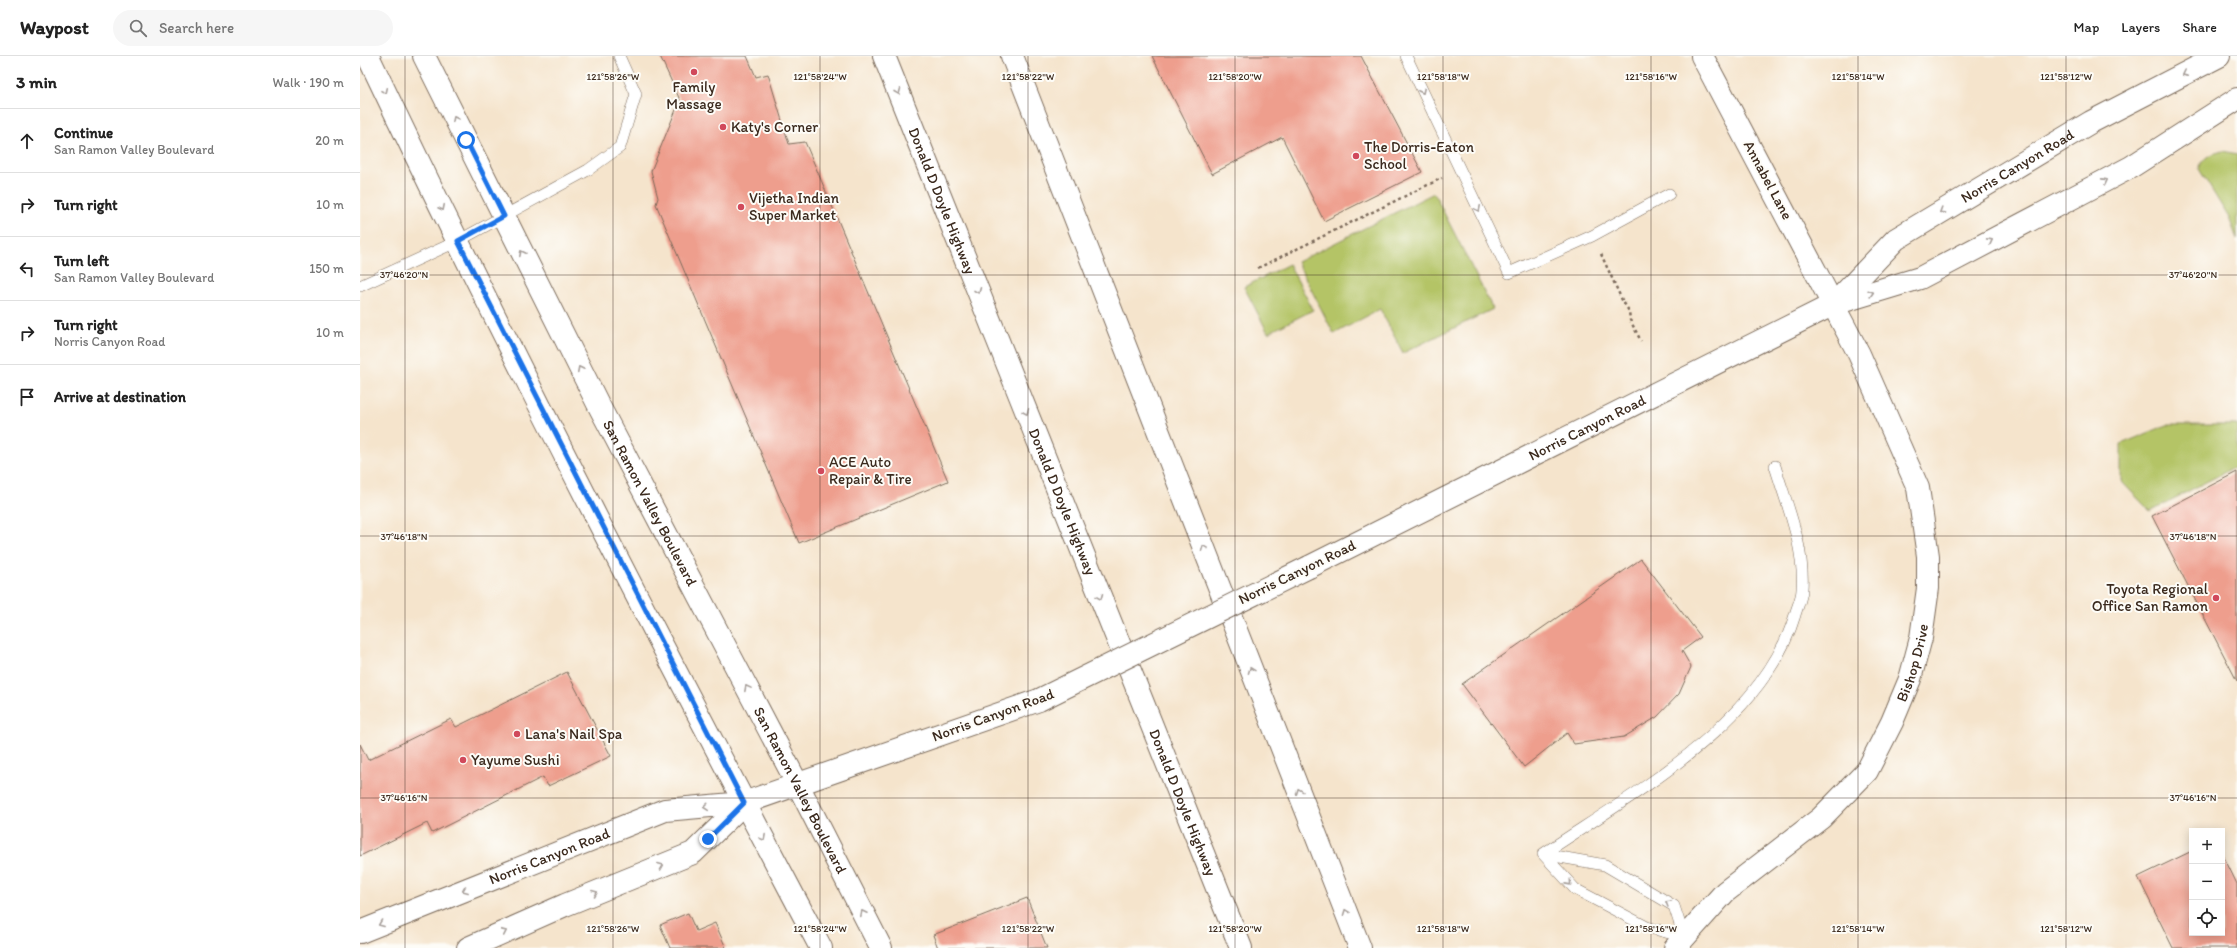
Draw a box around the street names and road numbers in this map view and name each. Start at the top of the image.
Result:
street label: Donald D Doyle Highway [904,125,979,277]
street label: Norris Canyon Road [1958,125,2078,207]
street label: Annabel Lane [1740,137,1796,223]
street label: Norris Canyon Road [1525,390,1649,465]
street label: San Ramon Valley Boulevard [599,417,701,590]
street label: Donald D Doyle Highway [1025,426,1100,578]
street label: Norris Canyon Road [1235,535,1359,608]
street label: Bishop Drive [1892,623,1932,705]
street label: Norris Canyon Road [929,684,1057,745]
street label: San Ramon Valley Boulevard [750,704,851,877]
street label: Donald D Doyle Highway [1145,726,1220,879]
street label: Norris Canyon Road [486,824,613,889]

